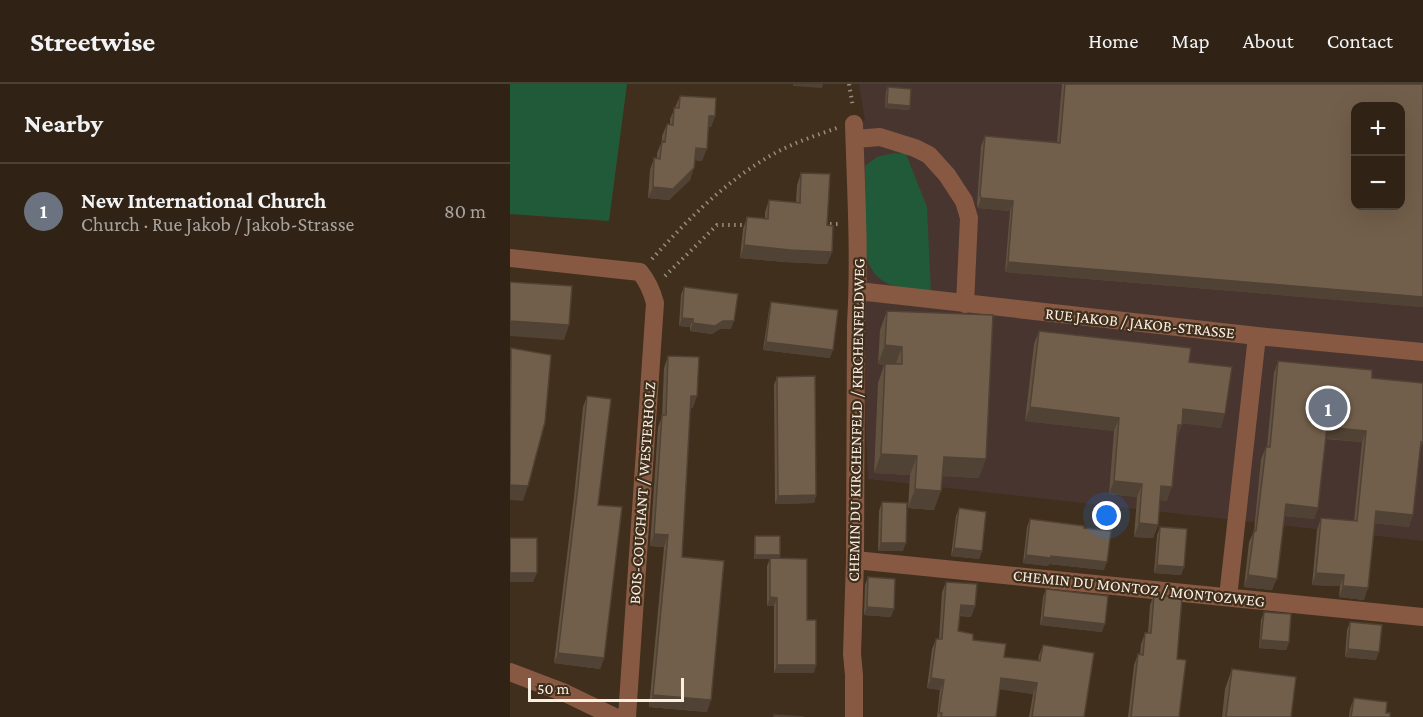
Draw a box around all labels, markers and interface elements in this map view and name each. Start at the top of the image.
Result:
text: Streetwise [30,26,155,57]
text: Home [1088,29,1138,53]
text: Map [1171,29,1210,53]
text: About [1243,29,1294,53]
text: Contact [1327,29,1393,53]
map controls [1351,102,1405,210]
button: + [1351,102,1405,156]
text: Nearby [24,109,103,138]
button: − [1351,156,1405,210]
text: New International Church [81,188,327,213]
text: 1 [40,200,47,222]
text: 80 m [444,200,486,222]
text: Church · Rue Jakob / Jakob-Strasse [81,213,354,235]
street label: CHEMIN DU KIRCHENFELD / KIRCHENFELDWEG [845,258,867,582]
street label: RUE JAKOB / JAKOB-STRASSE [1044,305,1236,342]
street label: BOIS-COUCHANT / WESTERHOLZ [626,381,658,605]
pin: 1 [1308,386,1348,430]
your location [1092,501,1121,530]
street label: CHEMIN DU MONTOZ / MONTOZWEG [1012,566,1266,610]
scale bar [528,675,684,702]
text: 50 m [537,680,569,697]

